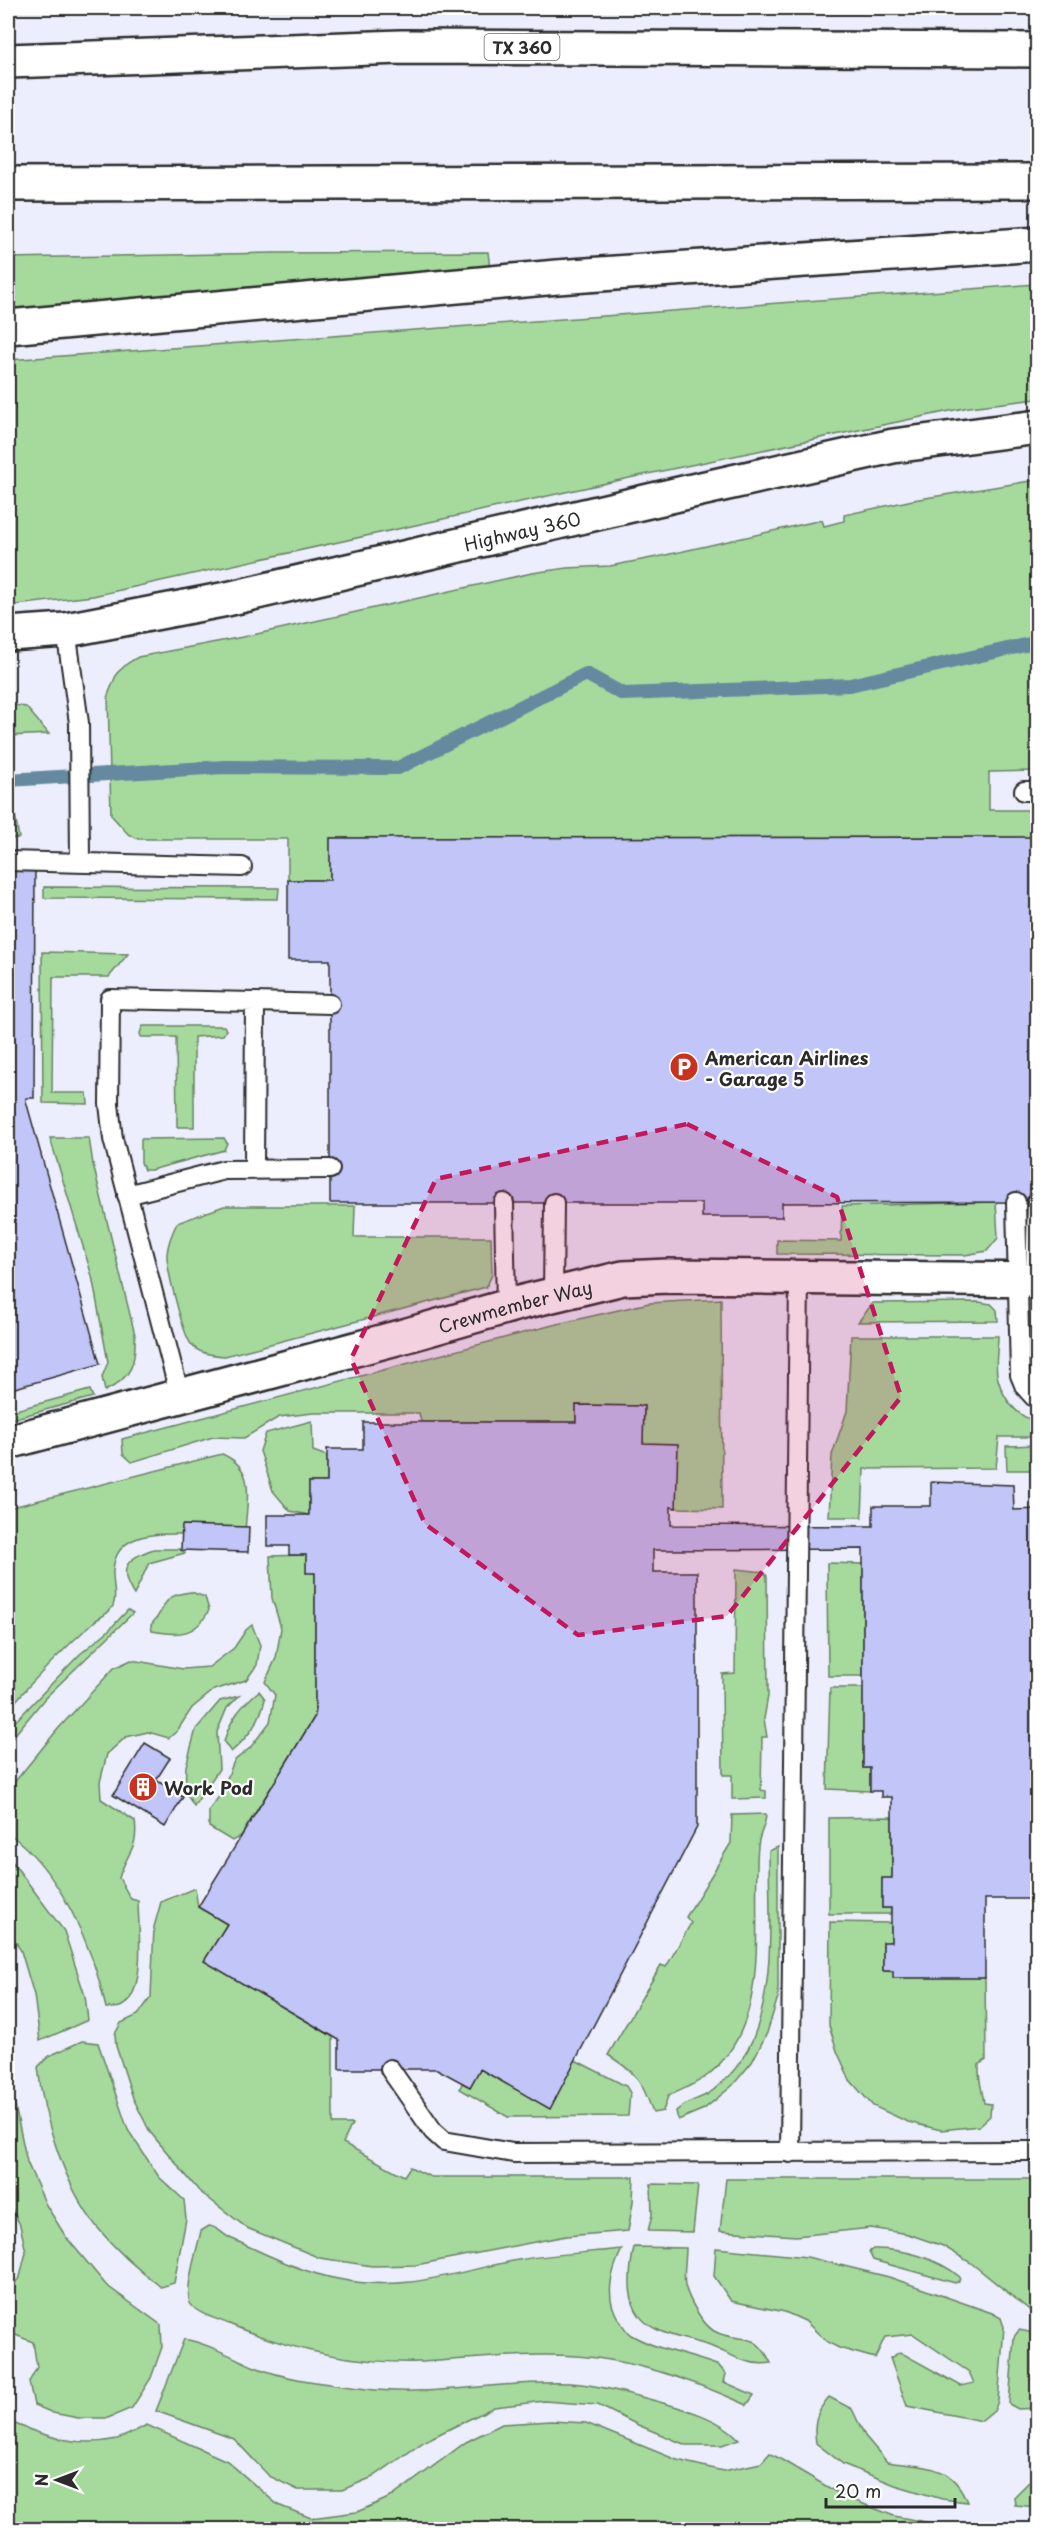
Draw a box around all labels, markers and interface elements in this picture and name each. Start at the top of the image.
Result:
road number: TX 360 [484,34,560,60]
street label: Highway 360 [461,504,583,557]
place label: American Airlines - Garage 5 [704,1044,869,1092]
parking icon: American Airlines - Garage 5 [668,1051,700,1083]
street label: Crewmember Way [435,1272,595,1339]
building icon: Work Pod [127,1771,159,1803]
place label: Work Pod [164,1774,253,1801]
north arrow [27,2450,87,2510]
scale bar [826,2471,955,2509]
text: N [29,2474,53,2486]
text: 20 m [835,2477,881,2504]

